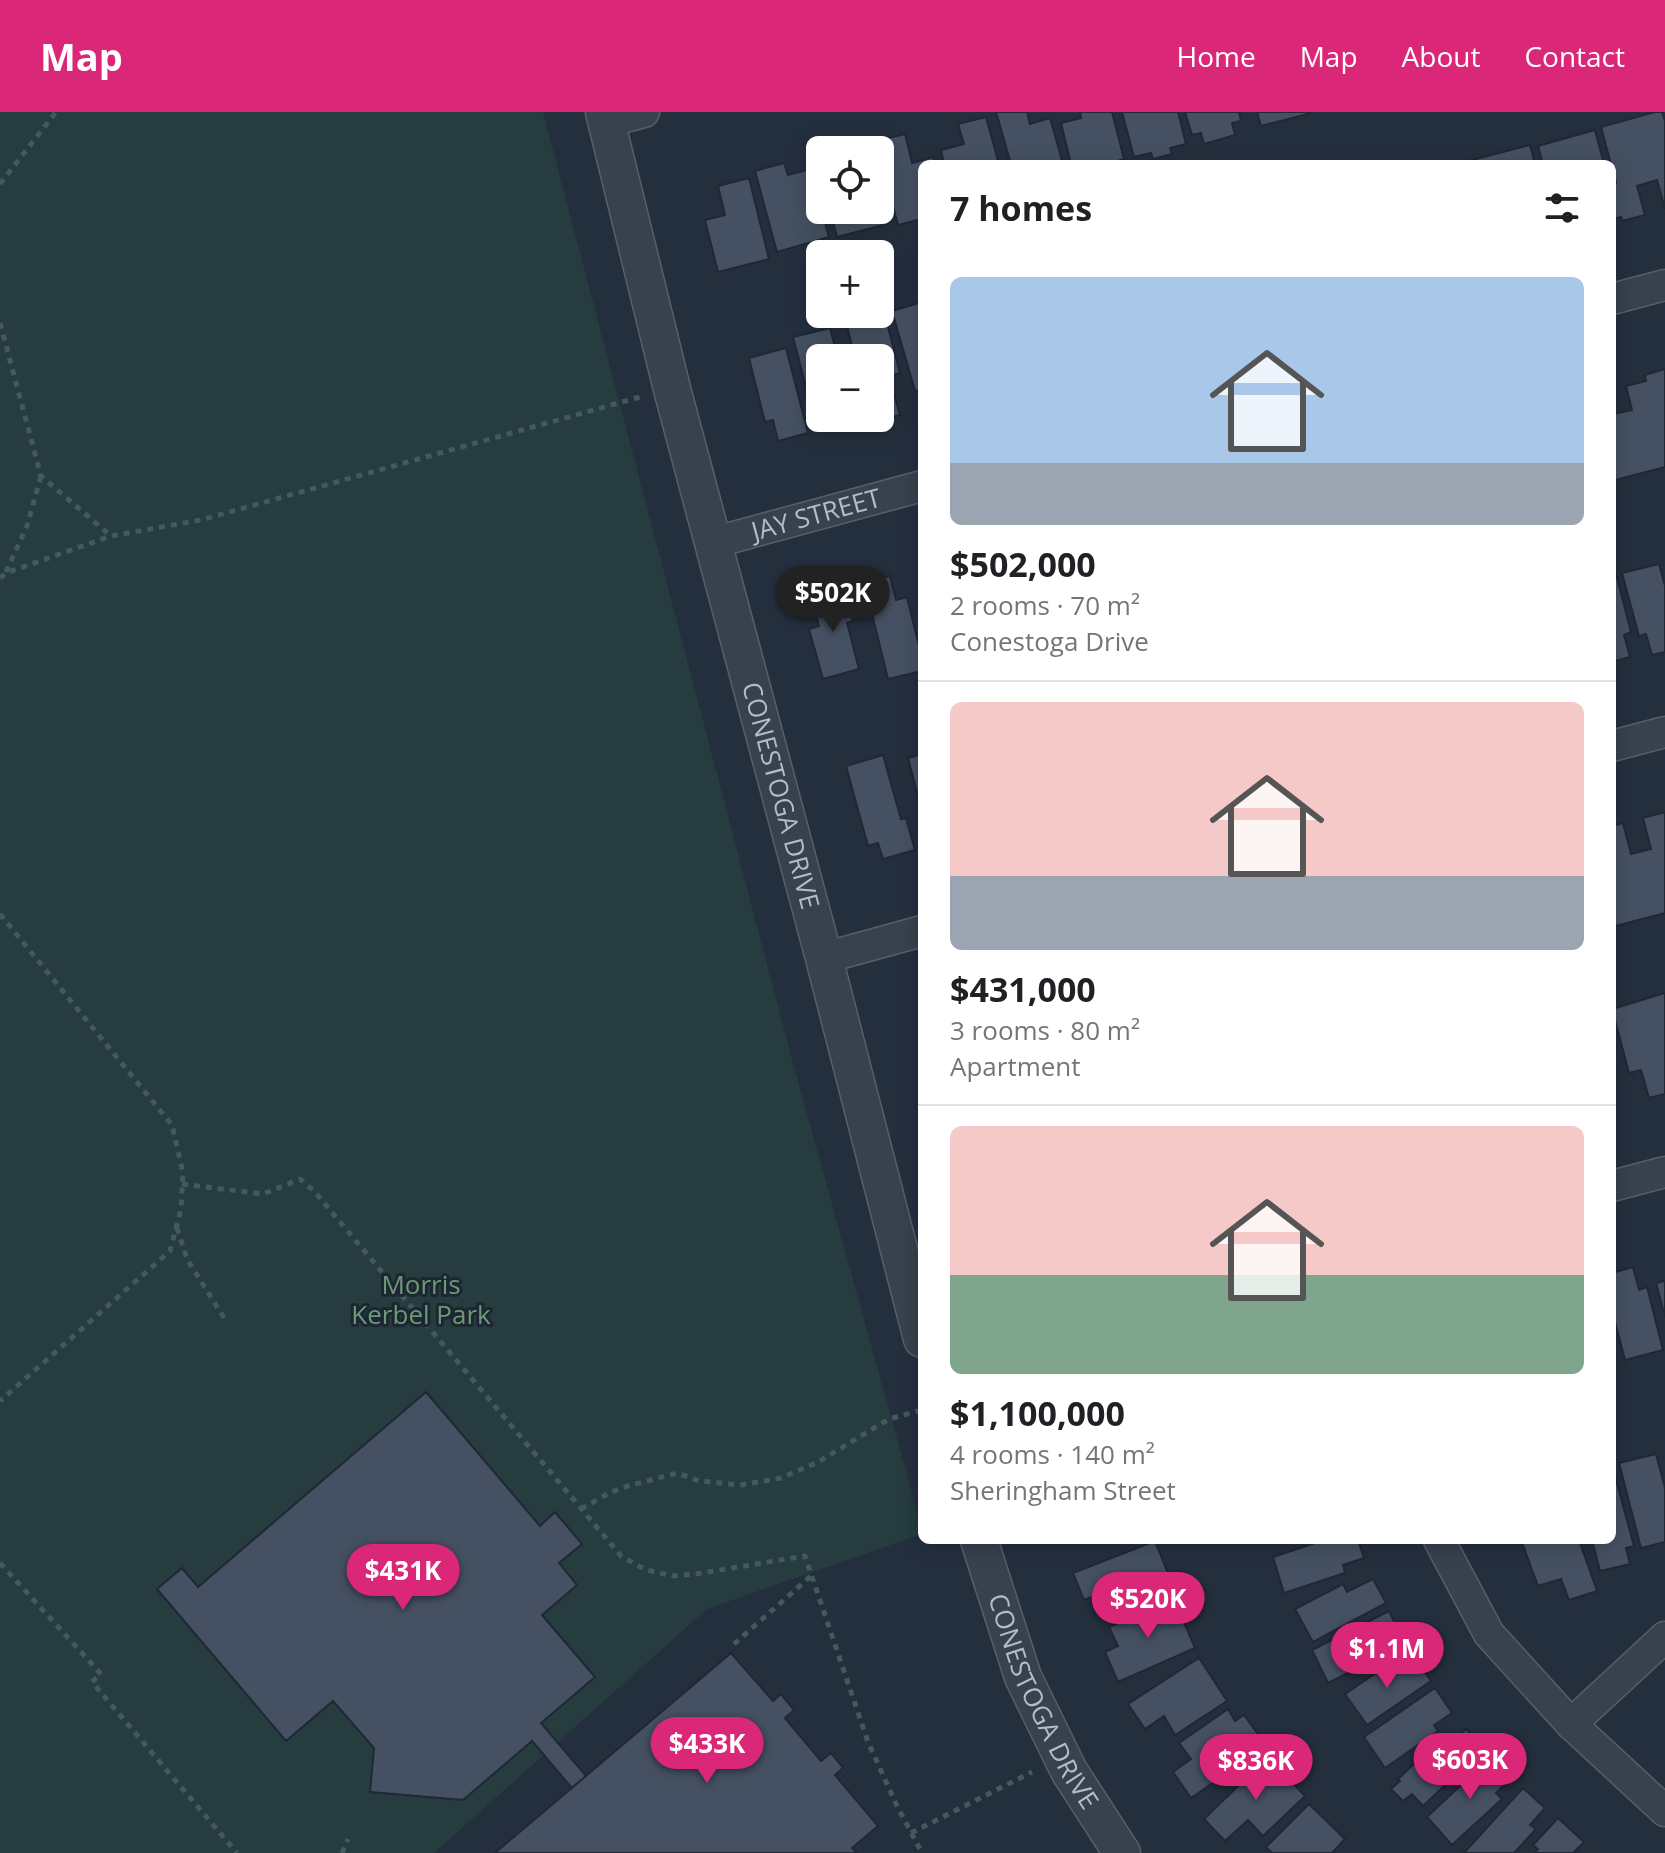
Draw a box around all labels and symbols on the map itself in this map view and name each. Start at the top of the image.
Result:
street label: JAY STREET [744,479,885,549]
pin: $502K [777,566,889,634]
street label: CONESTOGA DRIVE [734,678,829,913]
park label: Morris Kerbel Park [351,1266,491,1332]
pin: $431K [347,1544,459,1612]
pin: $520K [1092,1572,1204,1640]
street label: CONESTOGA DRIVE [980,1589,1108,1816]
pin: $1.1M [1331,1622,1443,1690]
pin: $433K [651,1717,763,1785]
pin: $603K [1414,1733,1526,1801]
pin: $836K [1200,1734,1312,1802]

